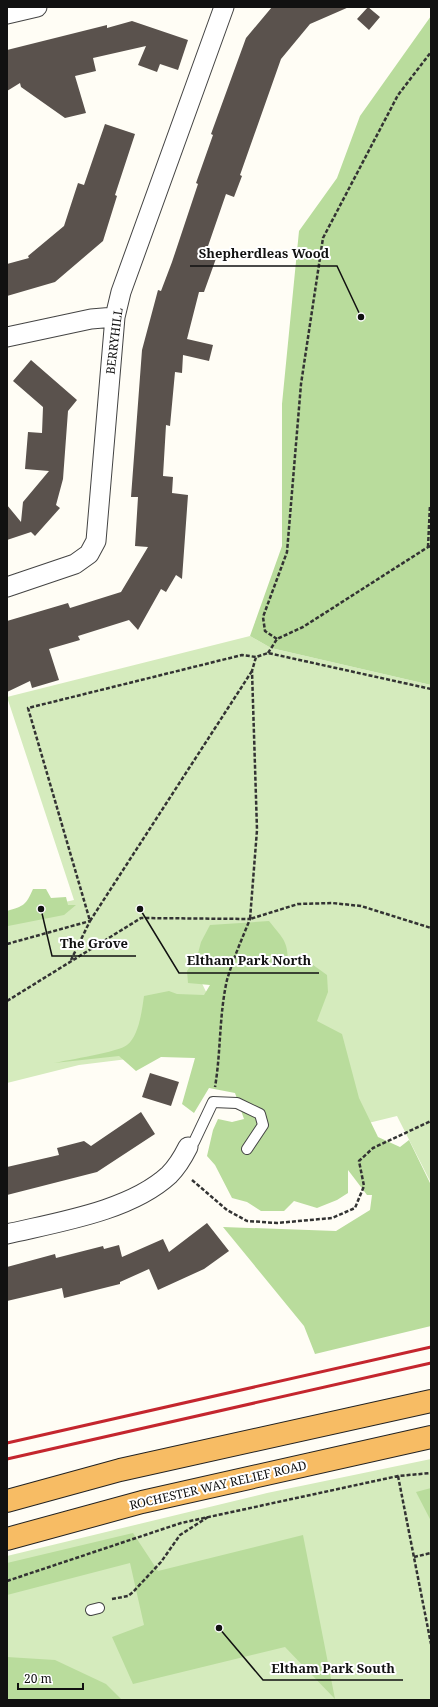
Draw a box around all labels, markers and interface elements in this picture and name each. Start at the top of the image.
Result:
callout: Shepherdleas Wood [190,241,337,266]
text: Shepherdleas Wood [199,244,330,262]
street label: BERRYHILL [101,307,127,375]
callout: The Grove [52,931,136,956]
text: The Grove [60,934,128,952]
callout: Eltham Park North [179,948,319,973]
text: Eltham Park North [187,951,312,969]
street label: ROCHESTER WAY RELIEF ROAD [128,1456,309,1514]
callout: Eltham Park South [263,1655,403,1680]
text: Eltham Park South [271,1659,395,1677]
scale bar [18,1665,83,1691]
text: 20 m [24,1670,52,1687]

